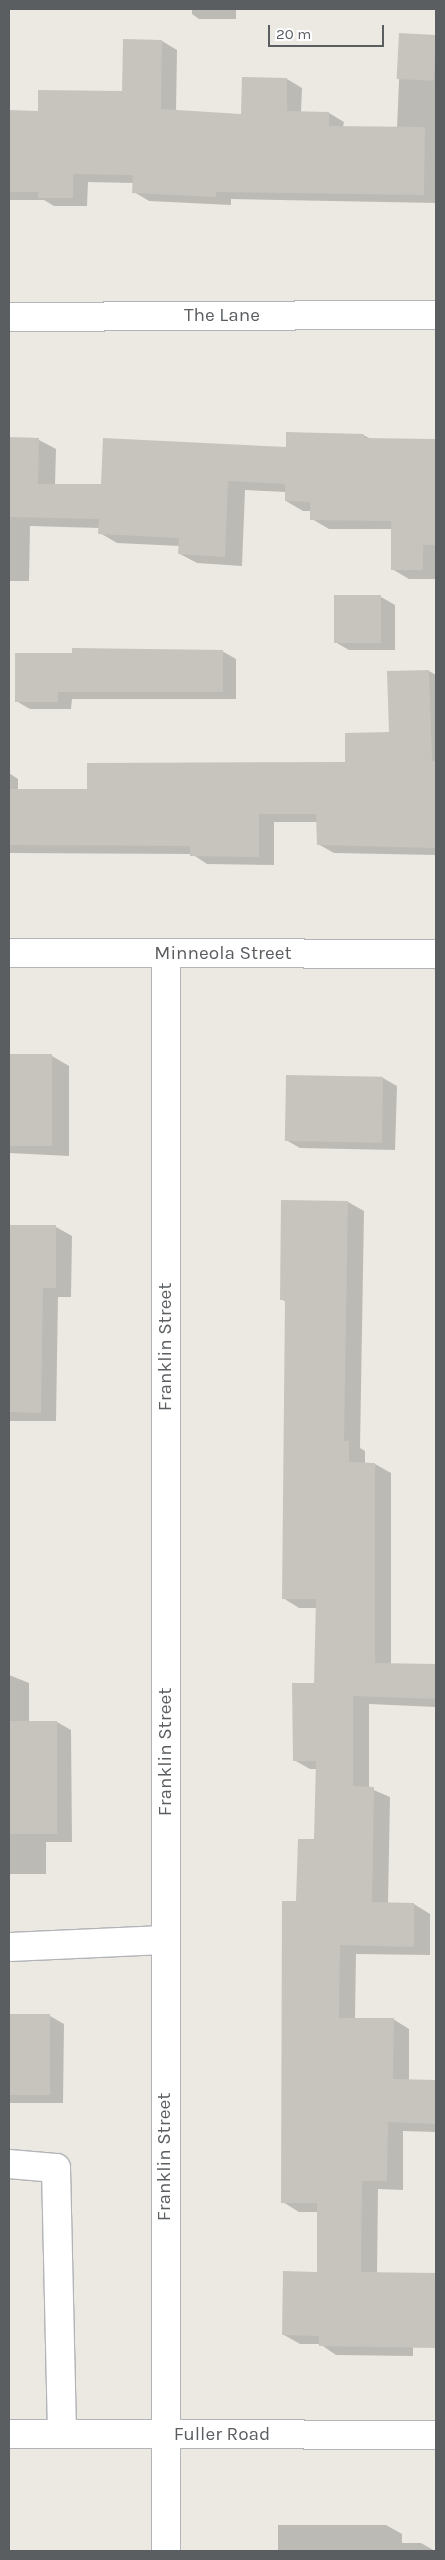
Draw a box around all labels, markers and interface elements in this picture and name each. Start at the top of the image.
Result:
scale bar [270,15,386,47]
text: 20 m [276,25,311,43]
street label: The Lane [184,305,260,327]
street label: Minneola Street [154,943,292,965]
street label: Franklin Street [155,1283,177,1411]
street label: Franklin Street [155,1688,177,1816]
street label: Franklin Street [154,2093,176,2221]
street label: Fuller Road [174,2424,270,2446]

